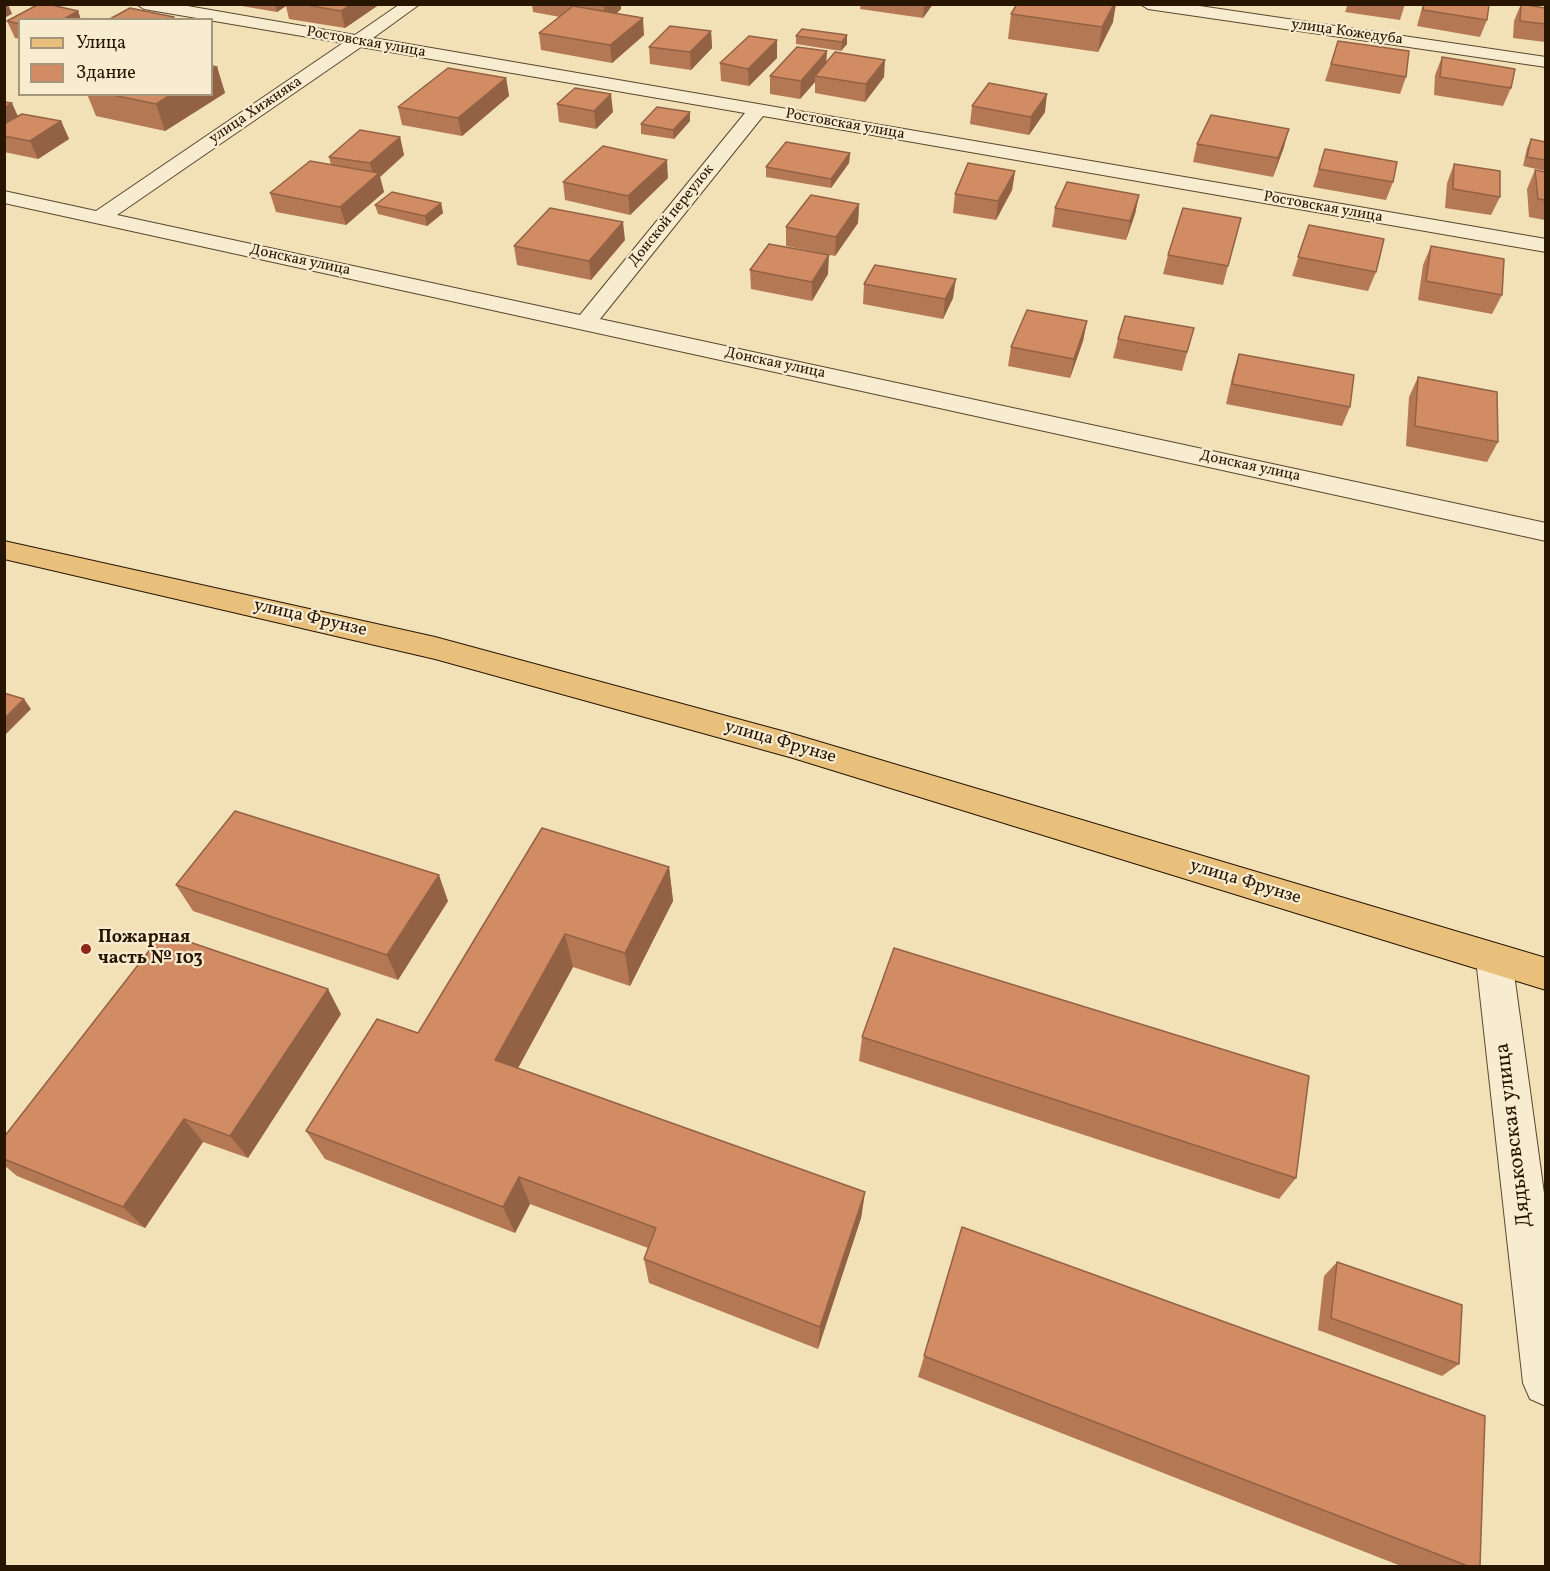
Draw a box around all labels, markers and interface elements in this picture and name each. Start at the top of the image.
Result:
street label: улица Кожедуба [1290,16,1404,50]
legend [18,18,213,96]
street label: Ростовская улица [305,24,427,62]
text: Улица [76,31,126,56]
text: Здание [76,61,136,86]
street label: улица Хижняка [206,73,306,149]
street label: Ростовская улица [784,106,906,144]
street label: Донской переулок [625,161,719,271]
street label: Ростовская улица [1262,189,1384,227]
street label: Донская улица [248,242,352,280]
street label: Донская улица [723,345,827,383]
street label: Донская улица [1198,448,1302,486]
street label: улица Фрунзе [251,596,369,642]
street label: улица Фрунзе [722,717,838,769]
street label: улица Фрунзе [1187,856,1303,910]
place label: Пожарная часть № 103 [98,928,203,970]
marker: Пожарная часть № 103 [79,942,93,956]
street label: Дядьковская улица [1491,1041,1539,1229]

